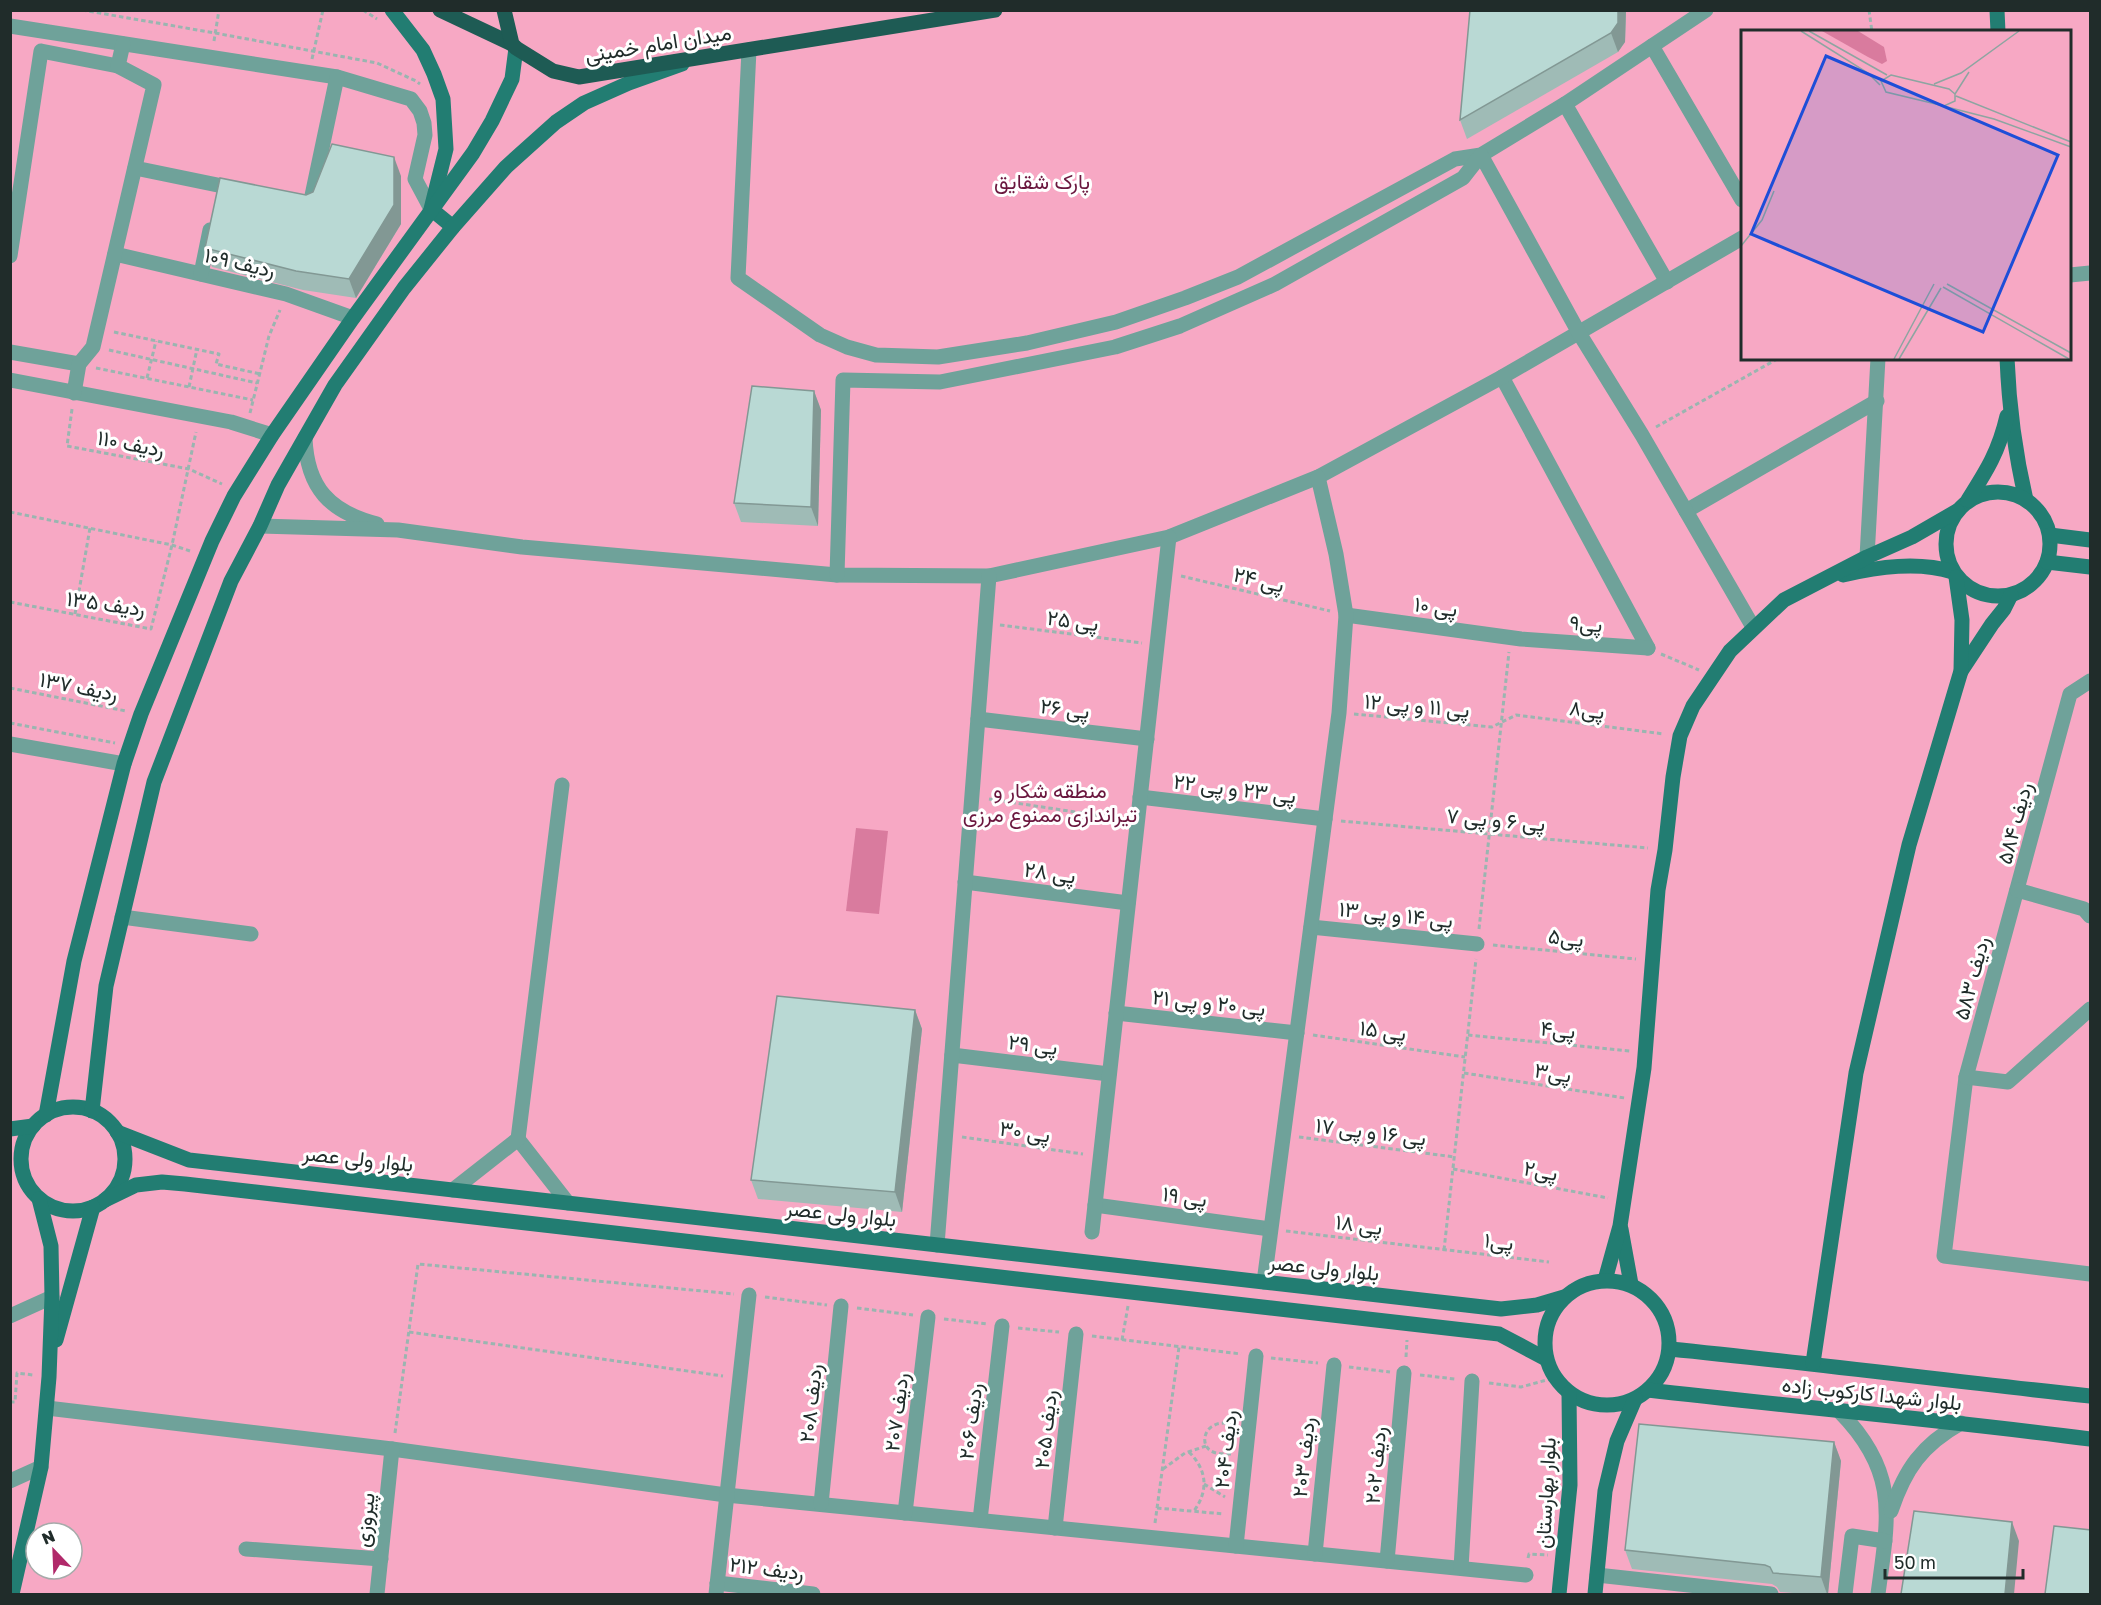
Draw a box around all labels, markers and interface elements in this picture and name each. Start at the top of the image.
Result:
street label: میدان امام خمینی [583,19,733,69]
inset map [1741,30,2071,360]
park label: پارک شقایق [994,168,1090,196]
street label: ردیف ۱۰۹ [202,241,278,284]
street label: ردیف ۱۱۰ [95,424,167,463]
street label: پی ۲۴ [1231,561,1287,599]
street label: ردیف ۱۳۵ [65,585,147,622]
street label: پی ۱۰ [1413,590,1459,624]
street label: پی ۲۵ [1046,604,1100,638]
street label: پی۹ [1568,609,1603,639]
street label: ردیف ۱۳۷ [37,666,120,707]
street label: پی ۱۱ و پی ۱۲ [1363,687,1471,725]
street label: پی ۲۶ [1039,692,1091,726]
street label: پی۸ [1568,694,1606,726]
street label: پی ۲۳ و پی ۲۲ [1172,768,1298,810]
park label: منطقه شکار و تیراندازی ممنوع مرزی [963,777,1137,829]
street label: ردیف ۵۸۴ [1991,779,2038,867]
street label: پی ۶ و پی ۷ [1445,802,1546,838]
street label: پی ۲۸ [1022,856,1077,890]
street label: پی ۱۴ و پی ۱۳ [1338,895,1454,935]
street label: پی۵ [1547,922,1585,954]
street label: ردیف ۵۸۳ [1947,933,1996,1023]
street label: پی ۲۰ و پی ۲۱ [1151,983,1267,1023]
street label: پی ۱۵ [1358,1014,1408,1048]
street label: پی۴ [1539,1014,1577,1046]
street label: پی ۲۹ [1007,1028,1059,1062]
street label: پی۳ [1532,1056,1573,1090]
street label: پی ۱۶ و پی ۱۷ [1314,1111,1428,1153]
street label: پی ۳۰ [998,1115,1052,1149]
street label: بلوار ولی عصر [300,1139,415,1178]
street label: پی۲ [1522,1154,1560,1188]
street label: پی ۱۹ [1161,1180,1209,1214]
street label: بلوار ولی عصر [783,1194,898,1233]
street label: پی ۱۸ [1334,1208,1384,1242]
street label: پی۱ [1483,1226,1515,1258]
street label: بلوار ولی عصر [1266,1248,1381,1287]
street label: ردیف ۲۰۸ [793,1362,828,1444]
street label: ردیف ۲۰۷ [878,1371,915,1453]
street label: بلوار شهدا کارکوب زاده [1781,1371,1963,1416]
street label: ردیف ۲۰۶ [952,1381,989,1461]
street label: ردیف ۲۰۵ [1028,1388,1063,1470]
street label: ردیف ۲۰۴ [1208,1408,1243,1490]
street label: ردیف ۲۰۳ [1286,1416,1321,1499]
street label: ردیف ۲۰۲ [1359,1425,1392,1505]
street label: بلوار بهارستان [1529,1437,1562,1549]
street label: پیروزی [348,1491,382,1549]
north arrow [24,1521,84,1581]
text: N [39,1526,58,1549]
scale bar [1885,1542,2023,1580]
street label: ردیف ۲۱۲ [728,1551,806,1586]
text: 50 m [1894,1551,1936,1573]

